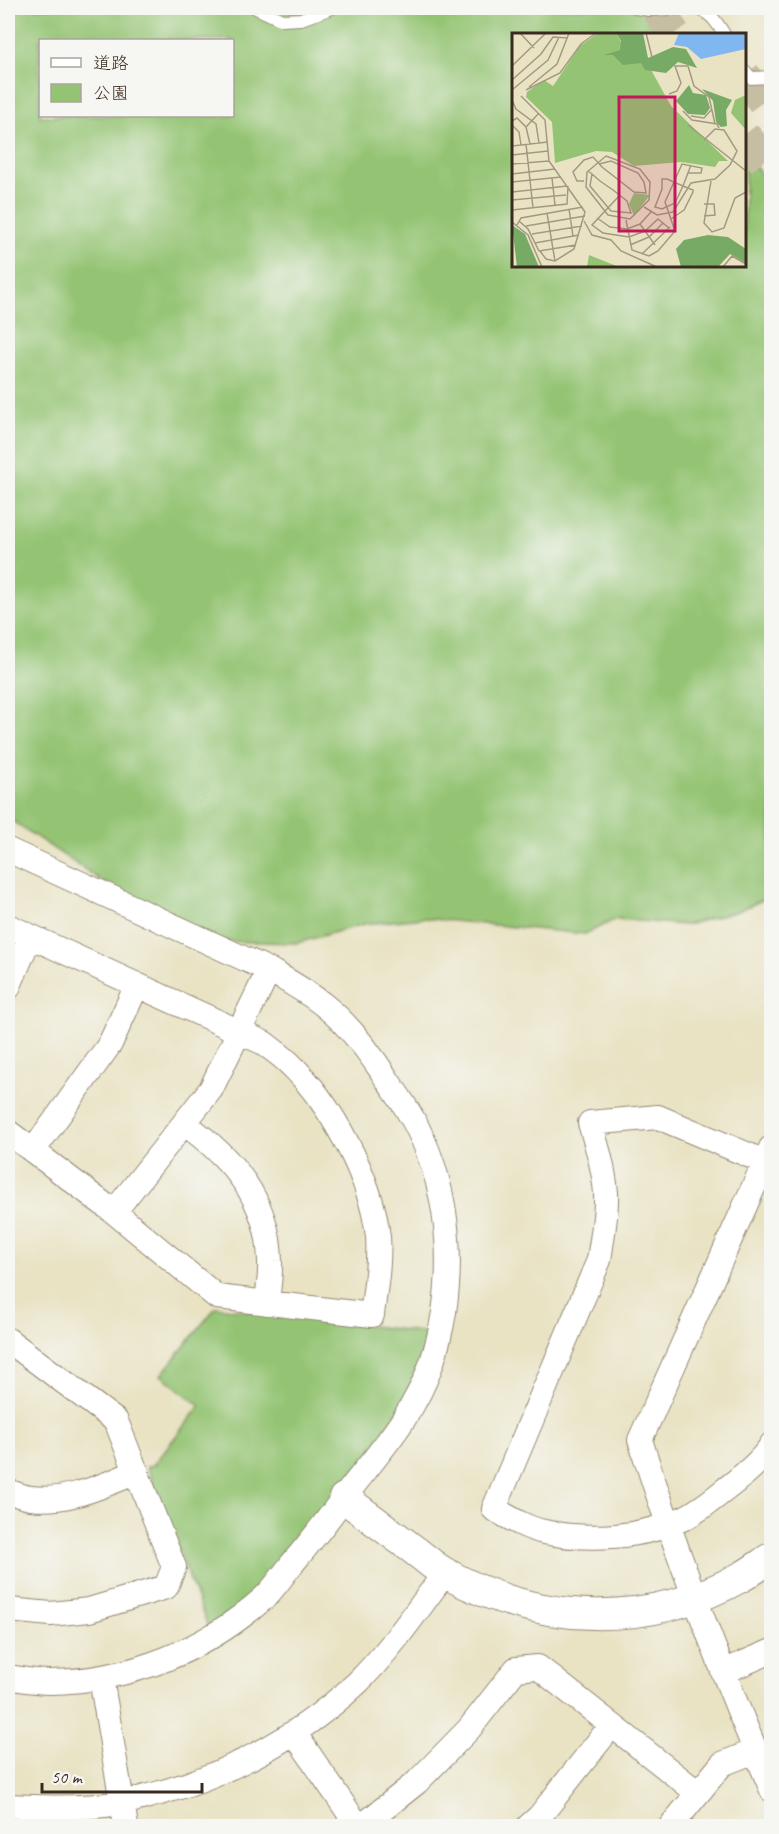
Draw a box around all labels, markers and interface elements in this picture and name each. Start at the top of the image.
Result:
inset map [512,33,746,267]
legend [39,39,234,117]
text: 道路 [93,52,129,74]
text: 公園 [93,82,129,104]
scale bar [42,1756,202,1794]
text: 50 m [51,1766,84,1788]

